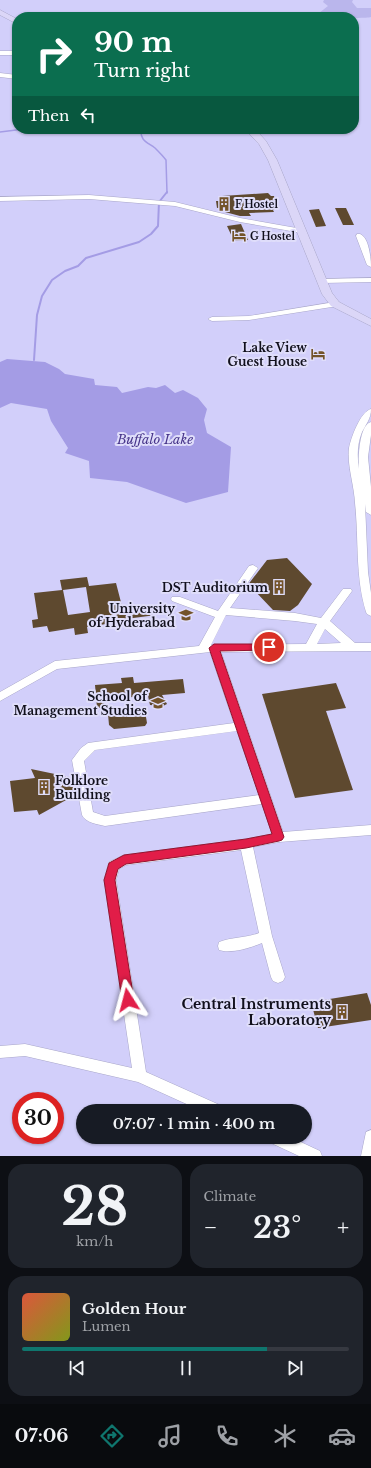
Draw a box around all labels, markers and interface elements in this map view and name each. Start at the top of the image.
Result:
text: 90 m [94,25,172,60]
icon: right [28,28,80,80]
text: Turn right [94,60,190,82]
icon: left [77,104,99,126]
text: Then [28,106,69,125]
building icon: F Hostel [216,196,232,212]
place label: F Hostel [235,198,278,211]
hotel icon: G Hostel [231,228,247,244]
place label: G Hostel [250,230,295,243]
place label: Lake View Guest House [227,340,307,369]
hotel icon: Lake View Guest House [310,346,326,362]
water label: Buffalo Lake [116,431,193,448]
building icon: DST Auditorium [271,579,287,595]
place label: DST Auditorium [162,580,269,595]
place label: University of Hyderabad [89,601,176,630]
school or university icon: University of Hyderabad [178,607,194,623]
pin [252,630,286,664]
icon: arrive [258,636,280,658]
place label: School of Management Studies [13,689,149,718]
school or university icon: School of Management Studies [150,695,166,711]
place label: Folklore Building [55,773,111,802]
building icon: Folklore Building [36,779,52,795]
position arrow [107,979,149,1021]
place label: Central Instruments Laboratory [181,995,332,1029]
building icon: Central Instruments Laboratory [334,1004,350,1020]
speed limit sign: 30 [12,1092,64,1144]
text: 07:07 · 1 min · 400 m [113,1114,275,1133]
text: 28 [61,1175,128,1239]
text: Climate [204,1188,256,1205]
text: 23° [253,1209,301,1246]
text: − [204,1214,217,1241]
text: + [337,1214,349,1241]
text: km/h [76,1233,113,1250]
text: Golden Hour [82,1299,186,1318]
text: Lumen [82,1318,131,1335]
icon: previous [66,1357,88,1379]
icon: pause [175,1357,197,1379]
icon: next [284,1357,306,1379]
icon: directions [98,1422,126,1450]
icon: music [156,1422,184,1450]
icon: phone [213,1422,241,1450]
icon: climate [271,1422,299,1450]
icon: car [328,1422,356,1450]
text: 07:06 [15,1425,68,1447]

